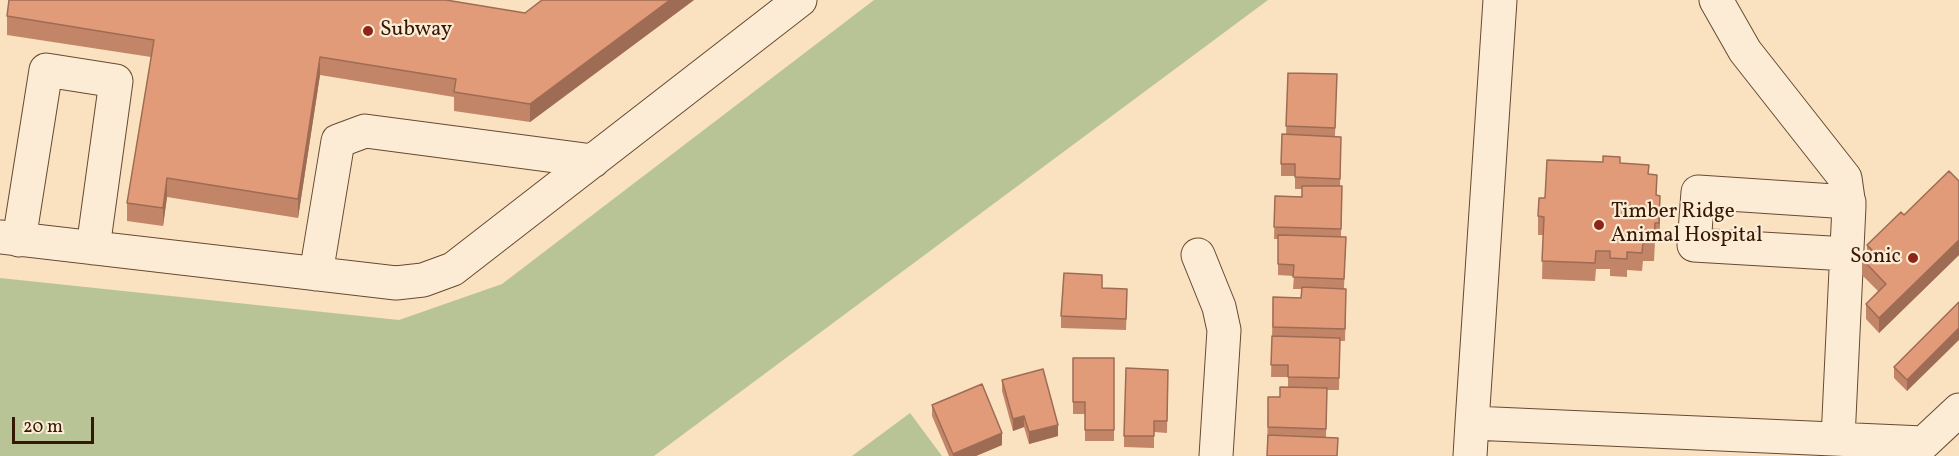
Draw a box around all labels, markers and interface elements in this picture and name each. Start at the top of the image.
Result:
place label: Subway [380,18,452,44]
marker: Subway [361,24,375,38]
place label: Timber Ridge Animal Hospital [1611,200,1763,250]
marker: Timber Ridge Animal Hospital [1592,218,1606,232]
place label: Sonic [1850,245,1901,271]
marker: Sonic [1906,251,1920,265]
scale bar [15,405,98,443]
text: 20 m [23,415,63,440]

